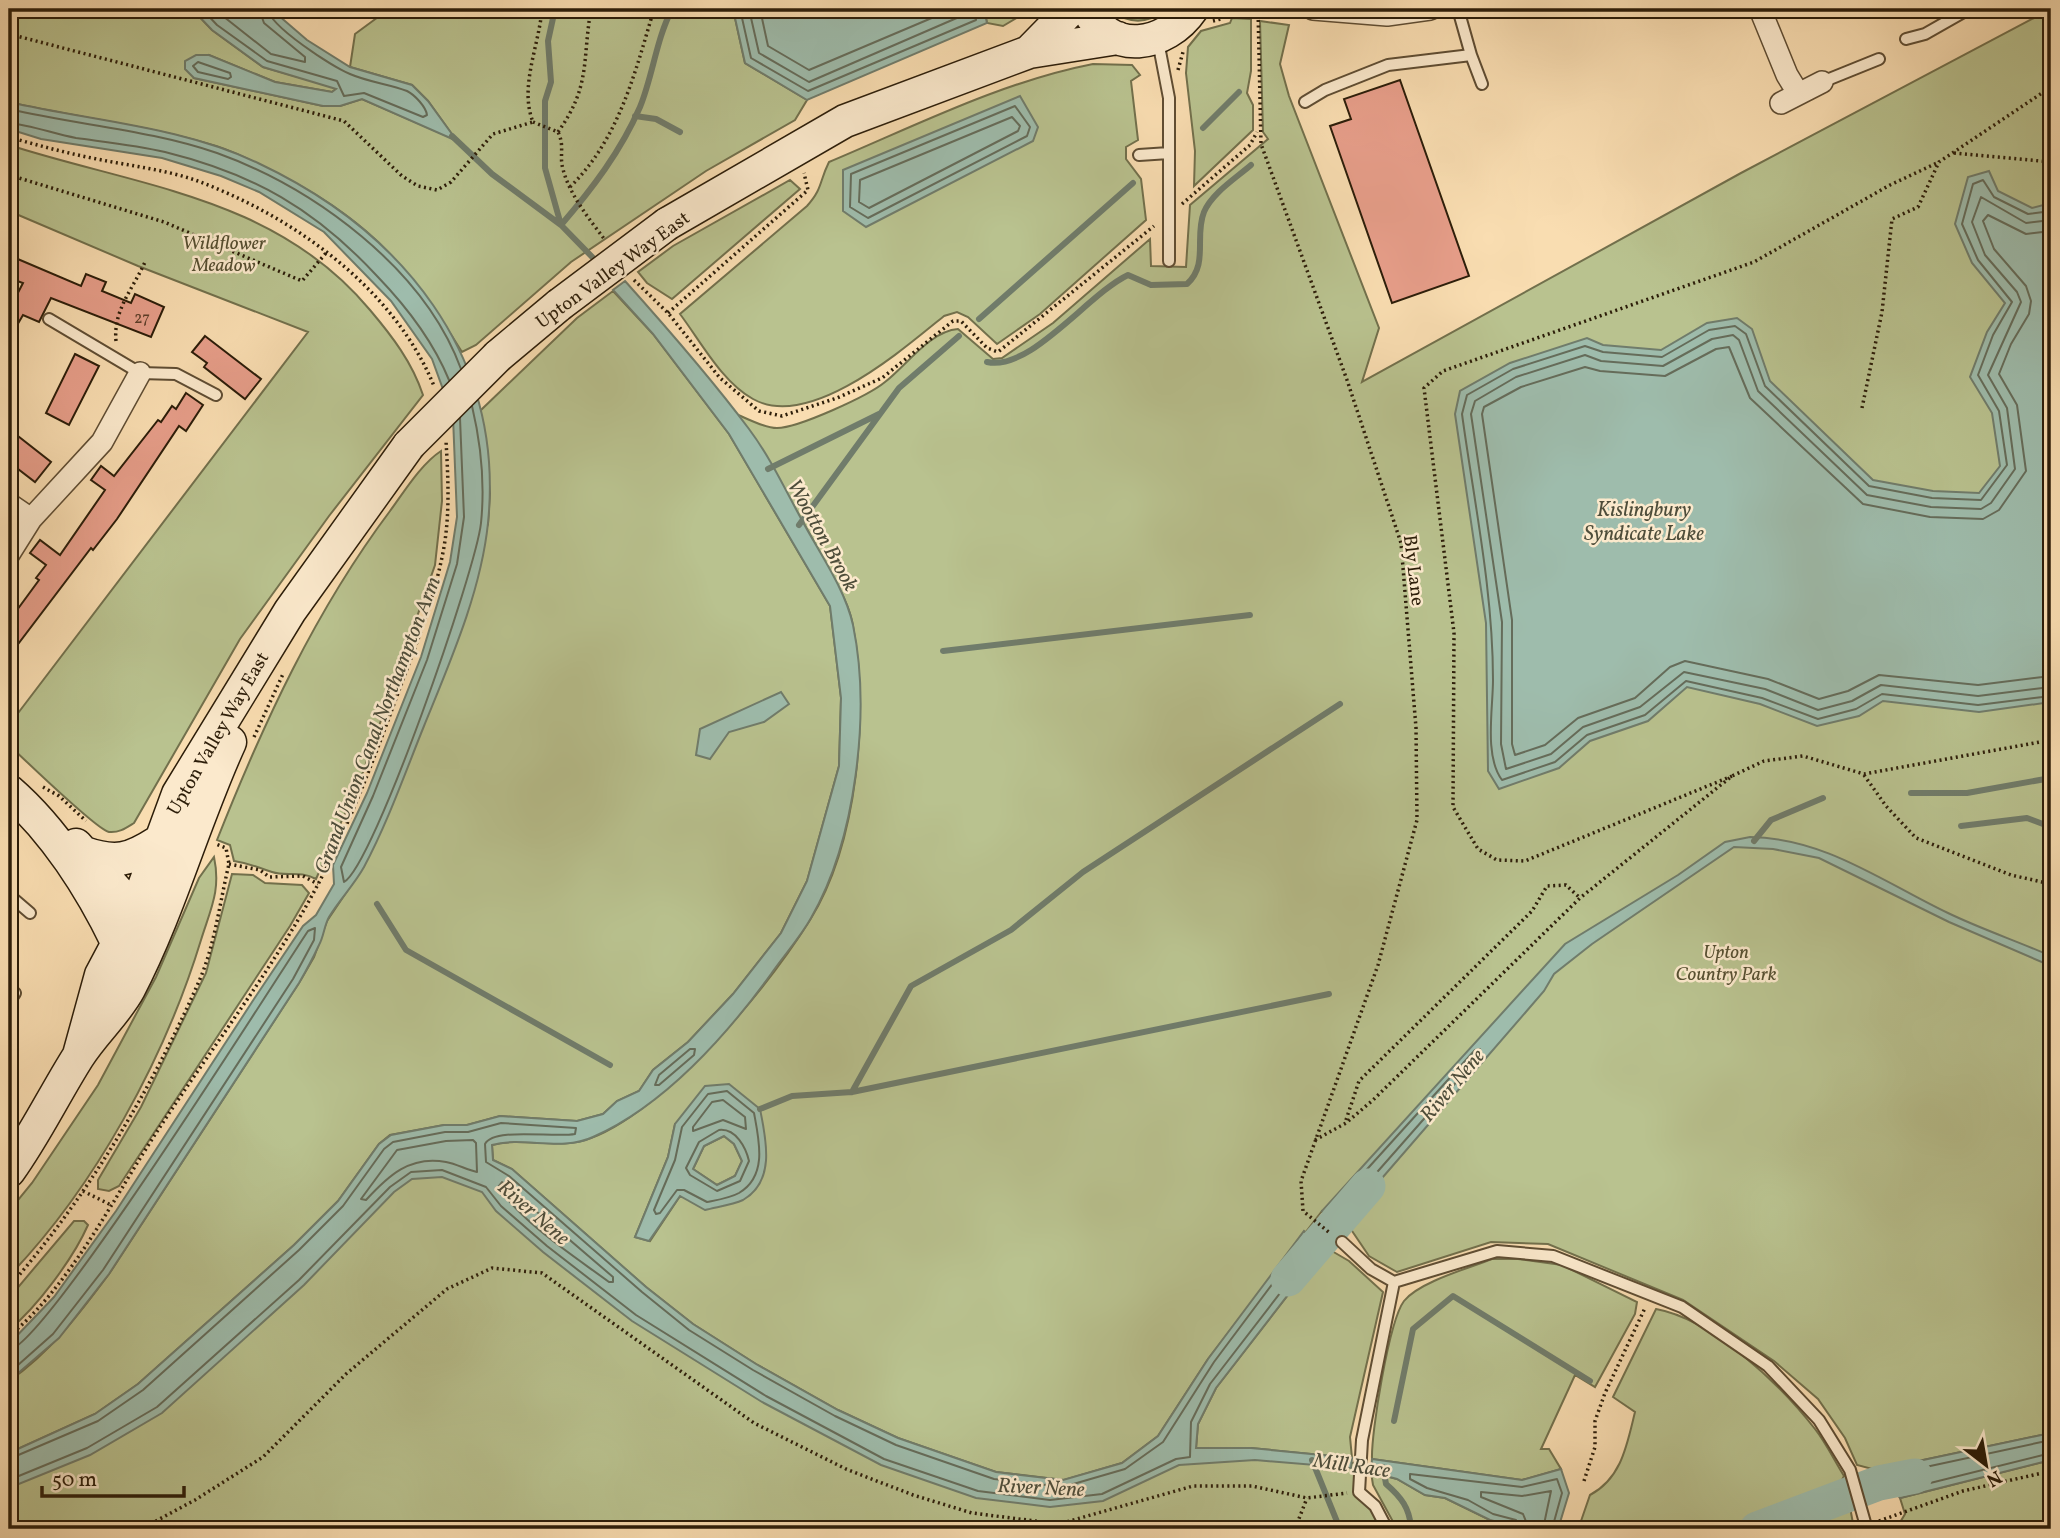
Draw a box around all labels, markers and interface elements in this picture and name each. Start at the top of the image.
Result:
street label: Upton Valley Way East [531,206,696,335]
park label: Wildflower Meadow [182,231,267,279]
house number: 27 [134,308,150,330]
water label: Wootton Brook [779,474,865,597]
water label: Kislingbury Syndicate Lake [1584,496,1704,549]
street label: Bly Lane [1396,533,1430,607]
water label: Grand Union Canal Northampton Arm [308,573,449,878]
street label: Upton Valley Way East [161,647,276,820]
park label: Upton Country Park [1675,940,1777,988]
water label: River Nene [1414,1043,1493,1129]
water label: River Nene [491,1174,576,1253]
north arrow [1952,1430,2022,1500]
water label: Mill Race [1311,1447,1392,1486]
scale bar [42,1454,184,1498]
text: N [1981,1463,2006,1493]
text: 50 m [52,1466,97,1495]
water label: River Nene [997,1472,1086,1505]

